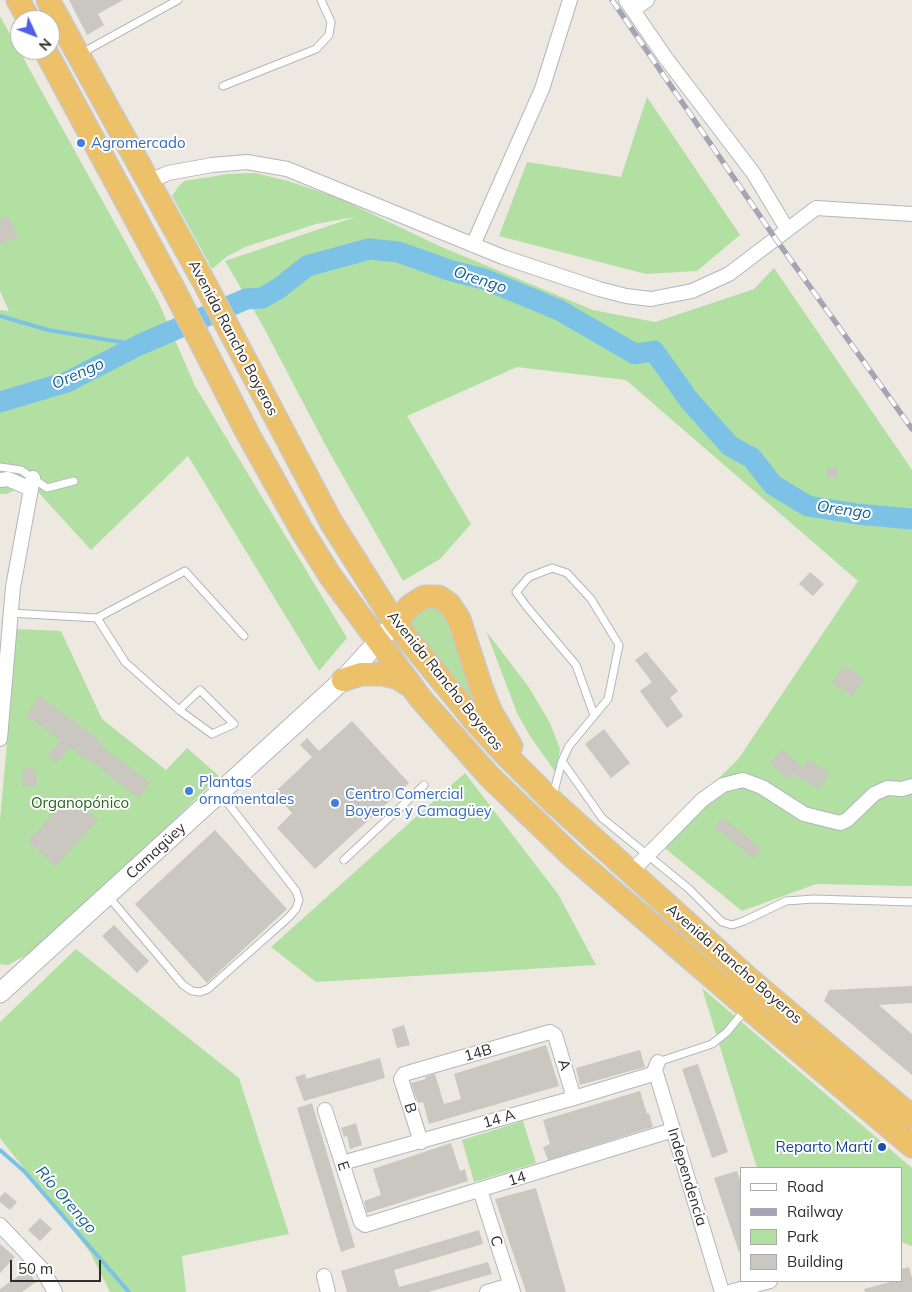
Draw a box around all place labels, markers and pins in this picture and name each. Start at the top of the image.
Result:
place label: Agromercado [91,134,186,152]
marker: Agromercado [75,137,87,149]
place label: Plantas ornamentales [199,773,294,808]
marker: Plantas ornamentales [183,785,195,797]
place label: Centro Comercial Boyeros y Camagüey [345,785,492,820]
marker: Centro Comercial Boyeros y Camagüey [329,797,341,809]
place label: Reparto Martí [776,1138,872,1156]
marker: Reparto Martí [876,1141,888,1153]

